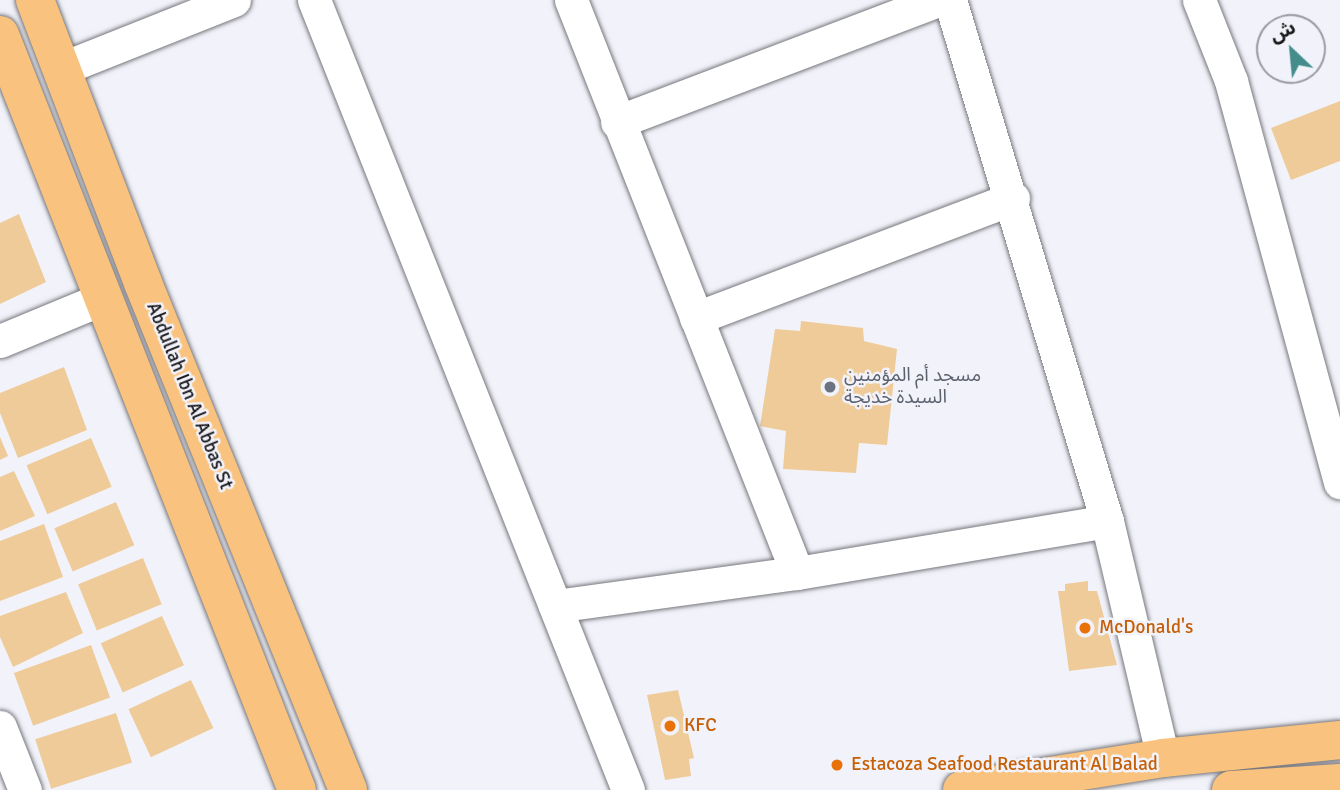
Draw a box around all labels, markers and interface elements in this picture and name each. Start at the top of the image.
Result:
north arrow [1256,14,1326,84]
text: ش [1266,15,1300,48]
street label: Abdullah Ibn Al Abbas St [141,299,237,493]
place label: مسجد أم المؤمنين السيدة خديجة [844,365,981,409]
marker: مسجد أم المؤمنين السيدة خديجة [822,379,838,395]
place label: McDonald's [1099,617,1193,639]
marker: McDonald's [1077,620,1093,636]
place label: KFC [684,715,717,737]
marker: KFC [662,718,678,734]
place label: Estacoza Seafood Restaurant Al Balad [851,754,1158,776]
marker: Estacoza Seafood Restaurant Al Balad [829,757,845,773]

